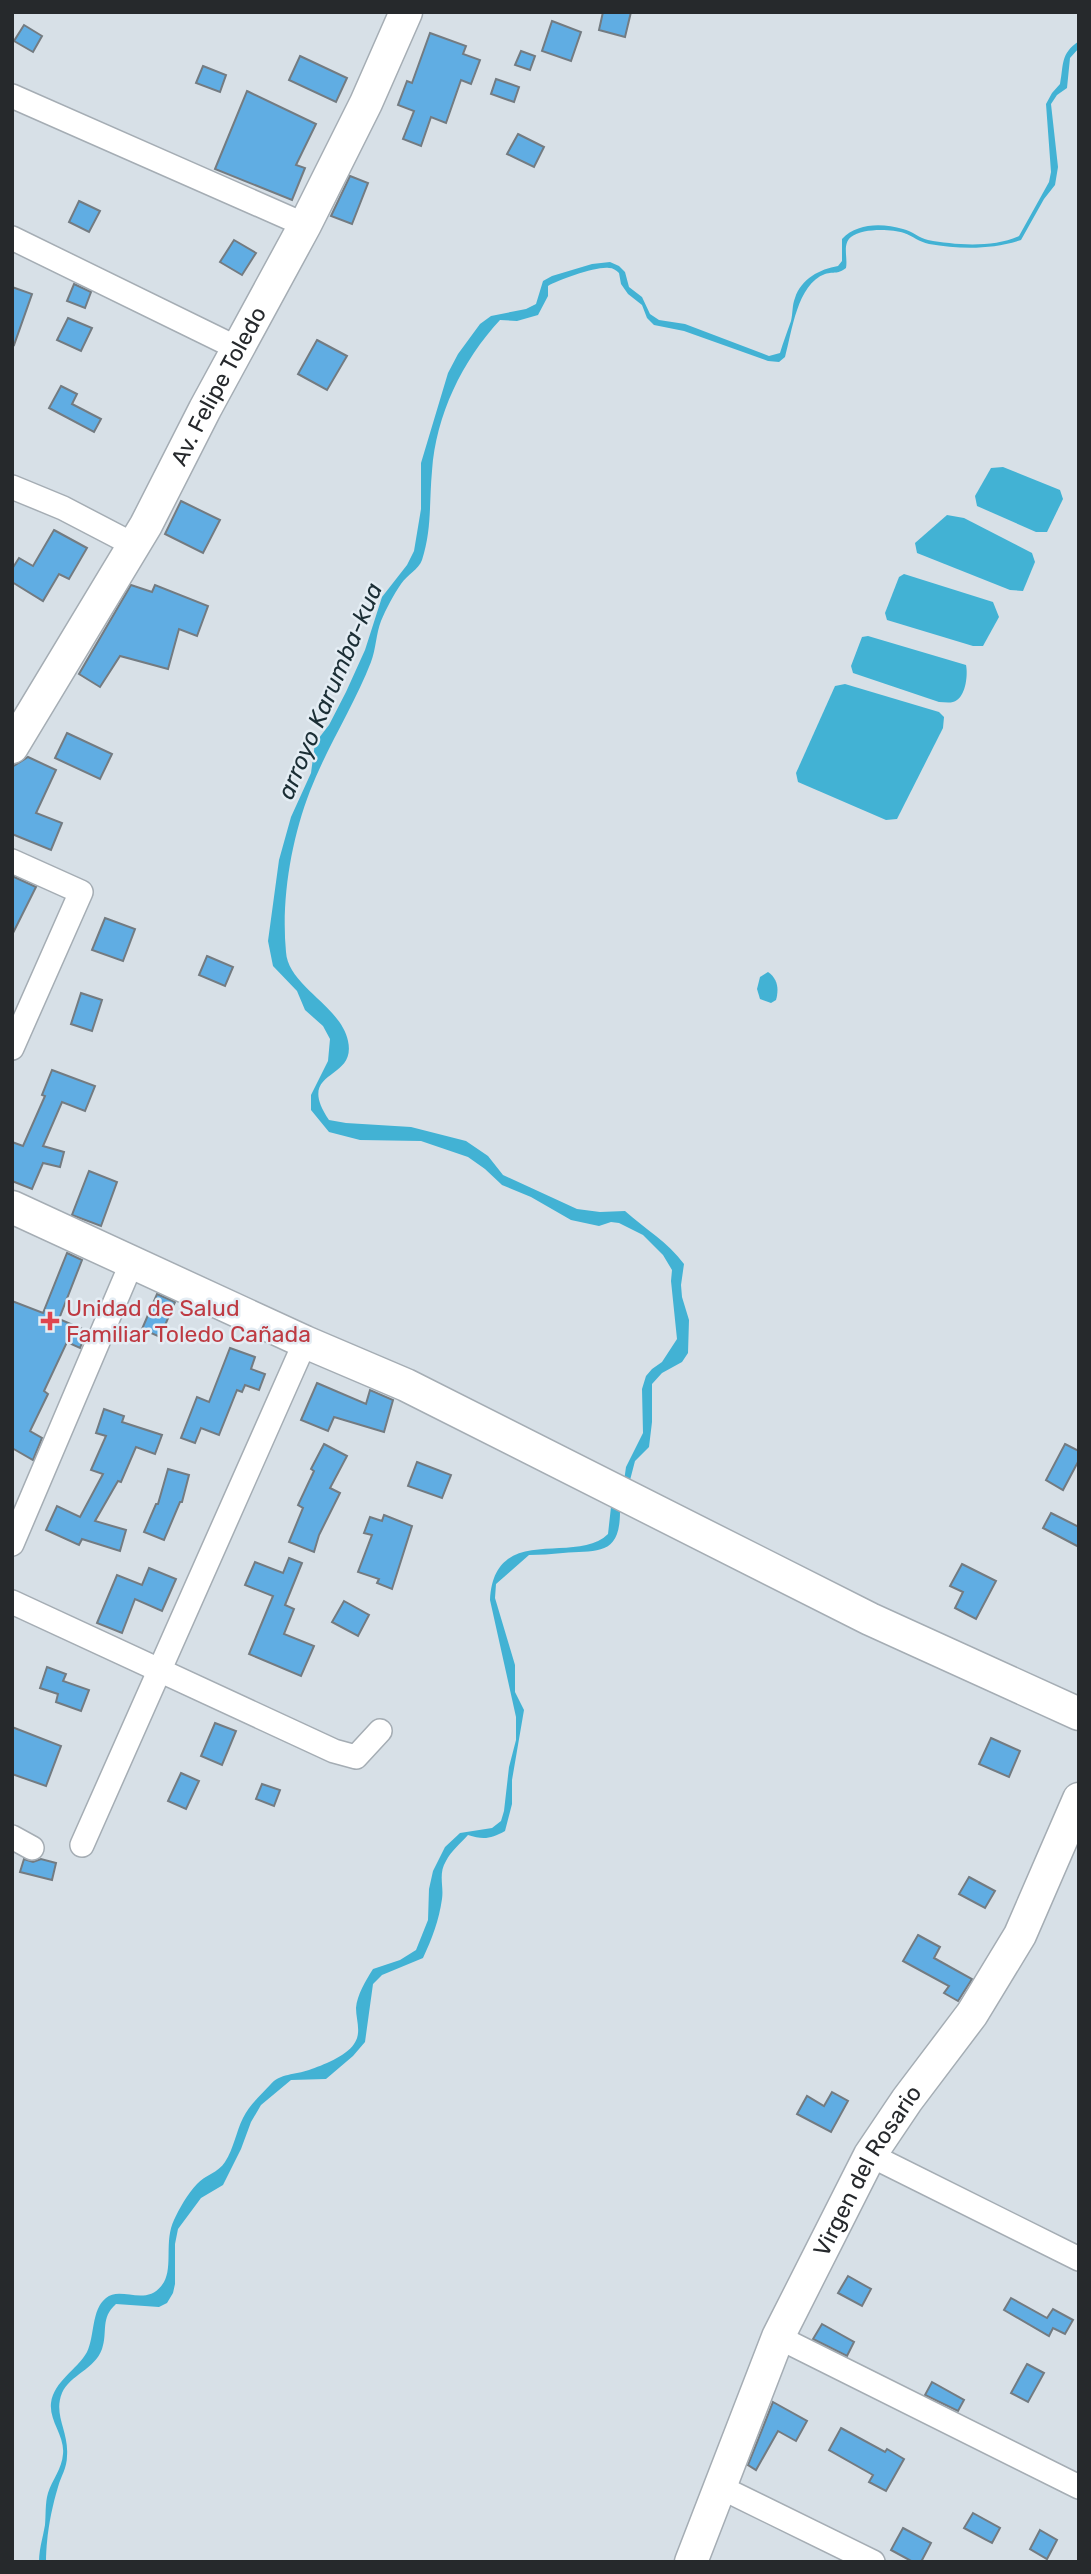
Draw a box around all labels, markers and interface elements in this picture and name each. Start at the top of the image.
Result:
street label: Av. Felipe Toledo [165,302,272,470]
water label: arroyo Karumba-kua [272,579,388,803]
place label: Unidad de Salud Familiar Toledo Cañada [66,1294,311,1348]
marker: Unidad de Salud Familiar Toledo Cañada [40,1311,60,1331]
street label: Virgen del Rosario [807,2079,927,2261]

